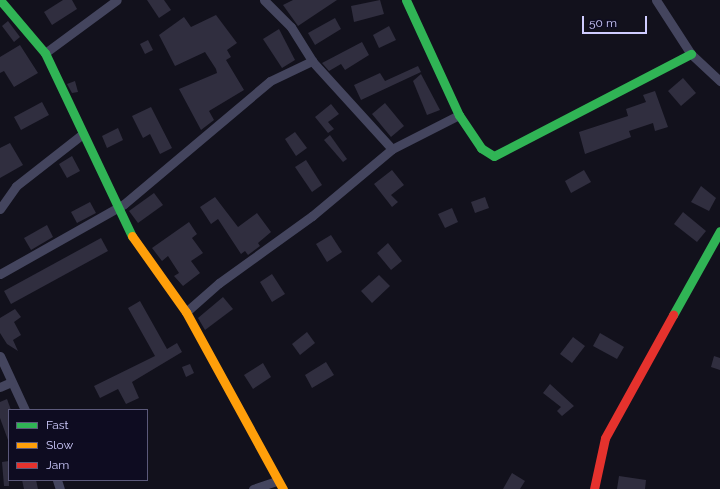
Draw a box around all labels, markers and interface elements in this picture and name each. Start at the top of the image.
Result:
scale bar [584,8,649,34]
text: 50 m [589,16,617,30]
legend [8,409,148,481]
text: Fast [46,418,69,432]
text: Slow [46,438,73,452]
text: Jam [46,458,69,472]

